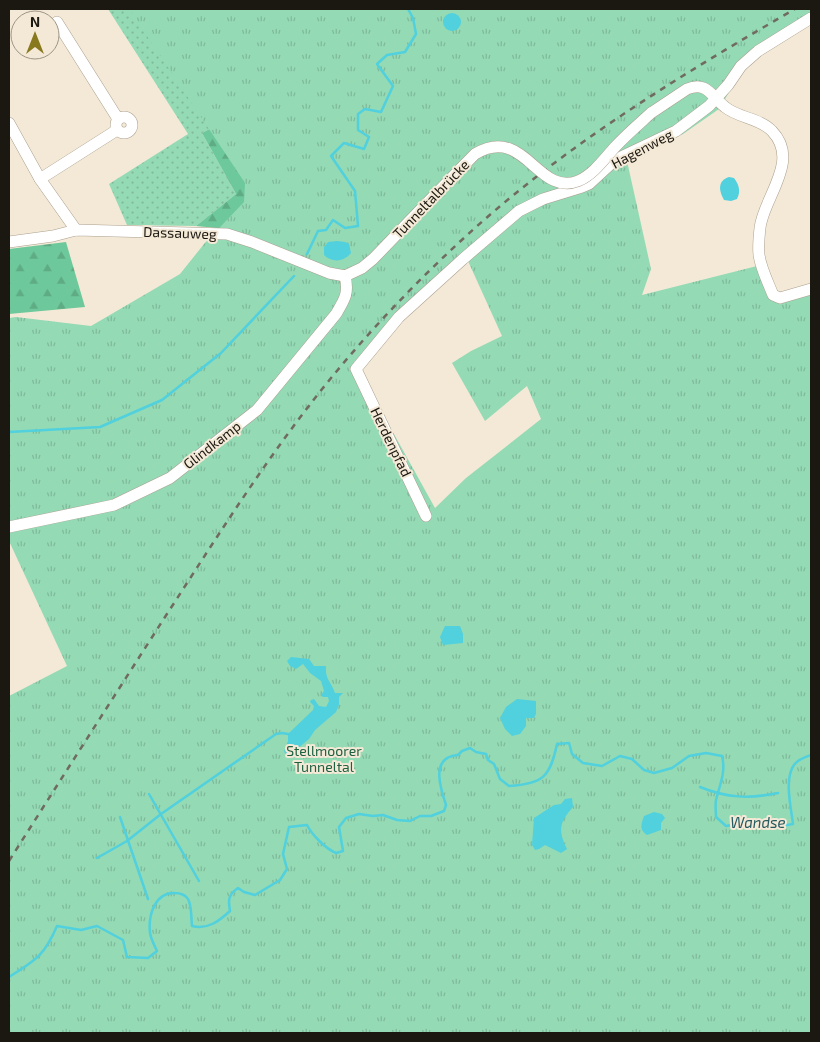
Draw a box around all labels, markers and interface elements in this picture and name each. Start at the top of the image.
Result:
north arrow [10,10,60,60]
text: N [30,13,40,30]
street label: Hagenweg [608,125,676,172]
street label: Tunneltalbrücke [389,156,472,242]
street label: Dassauweg [143,223,217,242]
street label: Herdenpfad [367,404,416,479]
street label: Glindkamp [180,417,244,472]
park label: Stellmoorer Tunneltal [286,742,362,775]
water label: Wandse [730,813,786,831]

